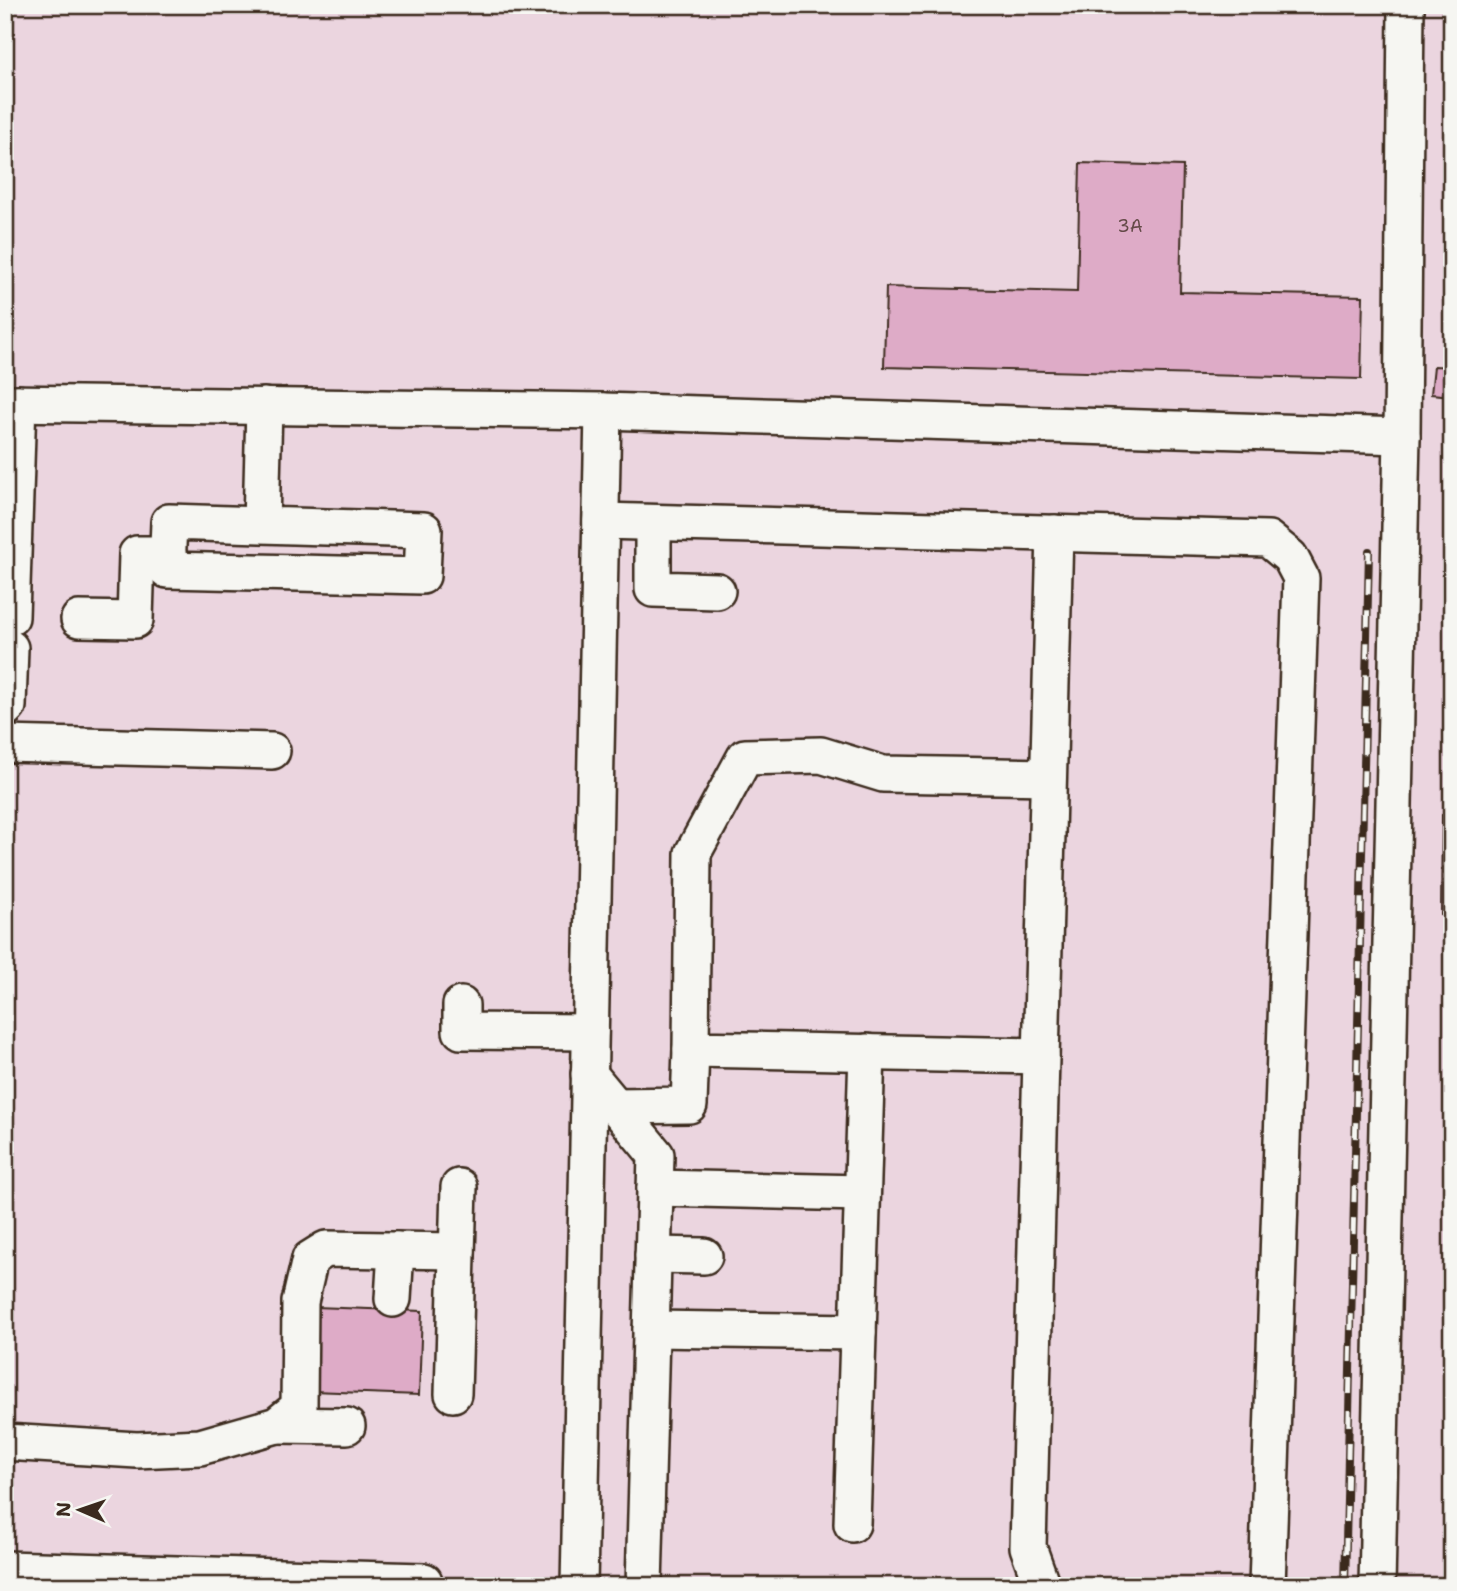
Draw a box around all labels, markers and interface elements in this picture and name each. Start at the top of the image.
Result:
house number: 3А [1117,214,1143,238]
north arrow [46,1476,116,1546]
text: N [51,1501,76,1517]

